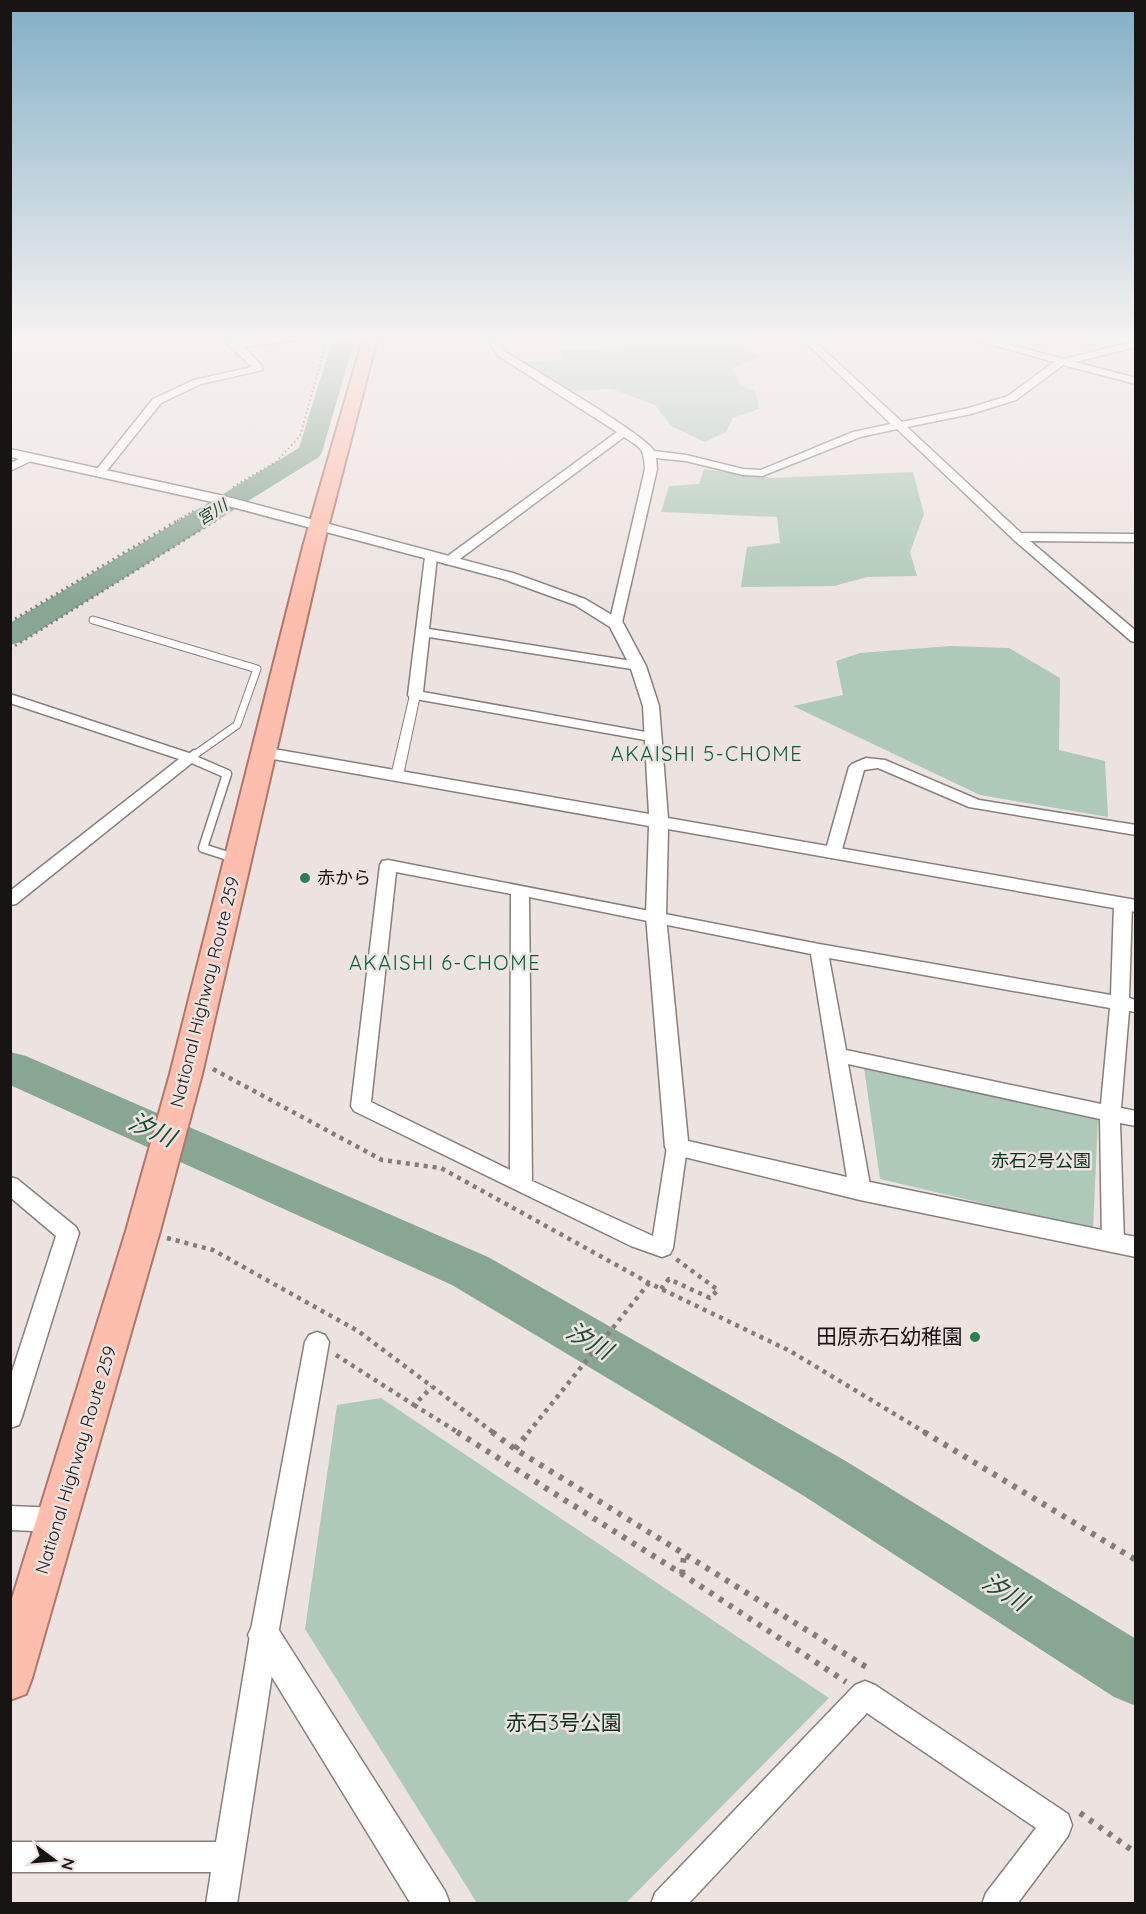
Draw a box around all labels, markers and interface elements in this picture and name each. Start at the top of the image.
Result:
water label: 宮川 [193,494,233,529]
district label: AKAISHI 5-CHOME [611,741,803,766]
place label: 赤から [317,866,371,889]
marker: 赤から [298,871,312,885]
street label: National Highway Route 259 [165,874,244,1110]
district label: AKAISHI 6-CHOME [349,950,541,975]
water label: 汐川 [124,1106,183,1154]
park label: 赤石2号公園 [991,1149,1091,1172]
water label: 汐川 [561,1315,620,1367]
place label: 田原赤石幼稚園 [816,1323,963,1349]
marker: 田原赤石幼稚園 [968,1330,982,1344]
street label: National Highway Route 259 [30,1343,121,1577]
water label: 汐川 [977,1566,1036,1618]
park label: 赤石3号公園 [506,1709,622,1735]
north arrow [24,1830,84,1890]
text: N [57,1856,80,1873]

